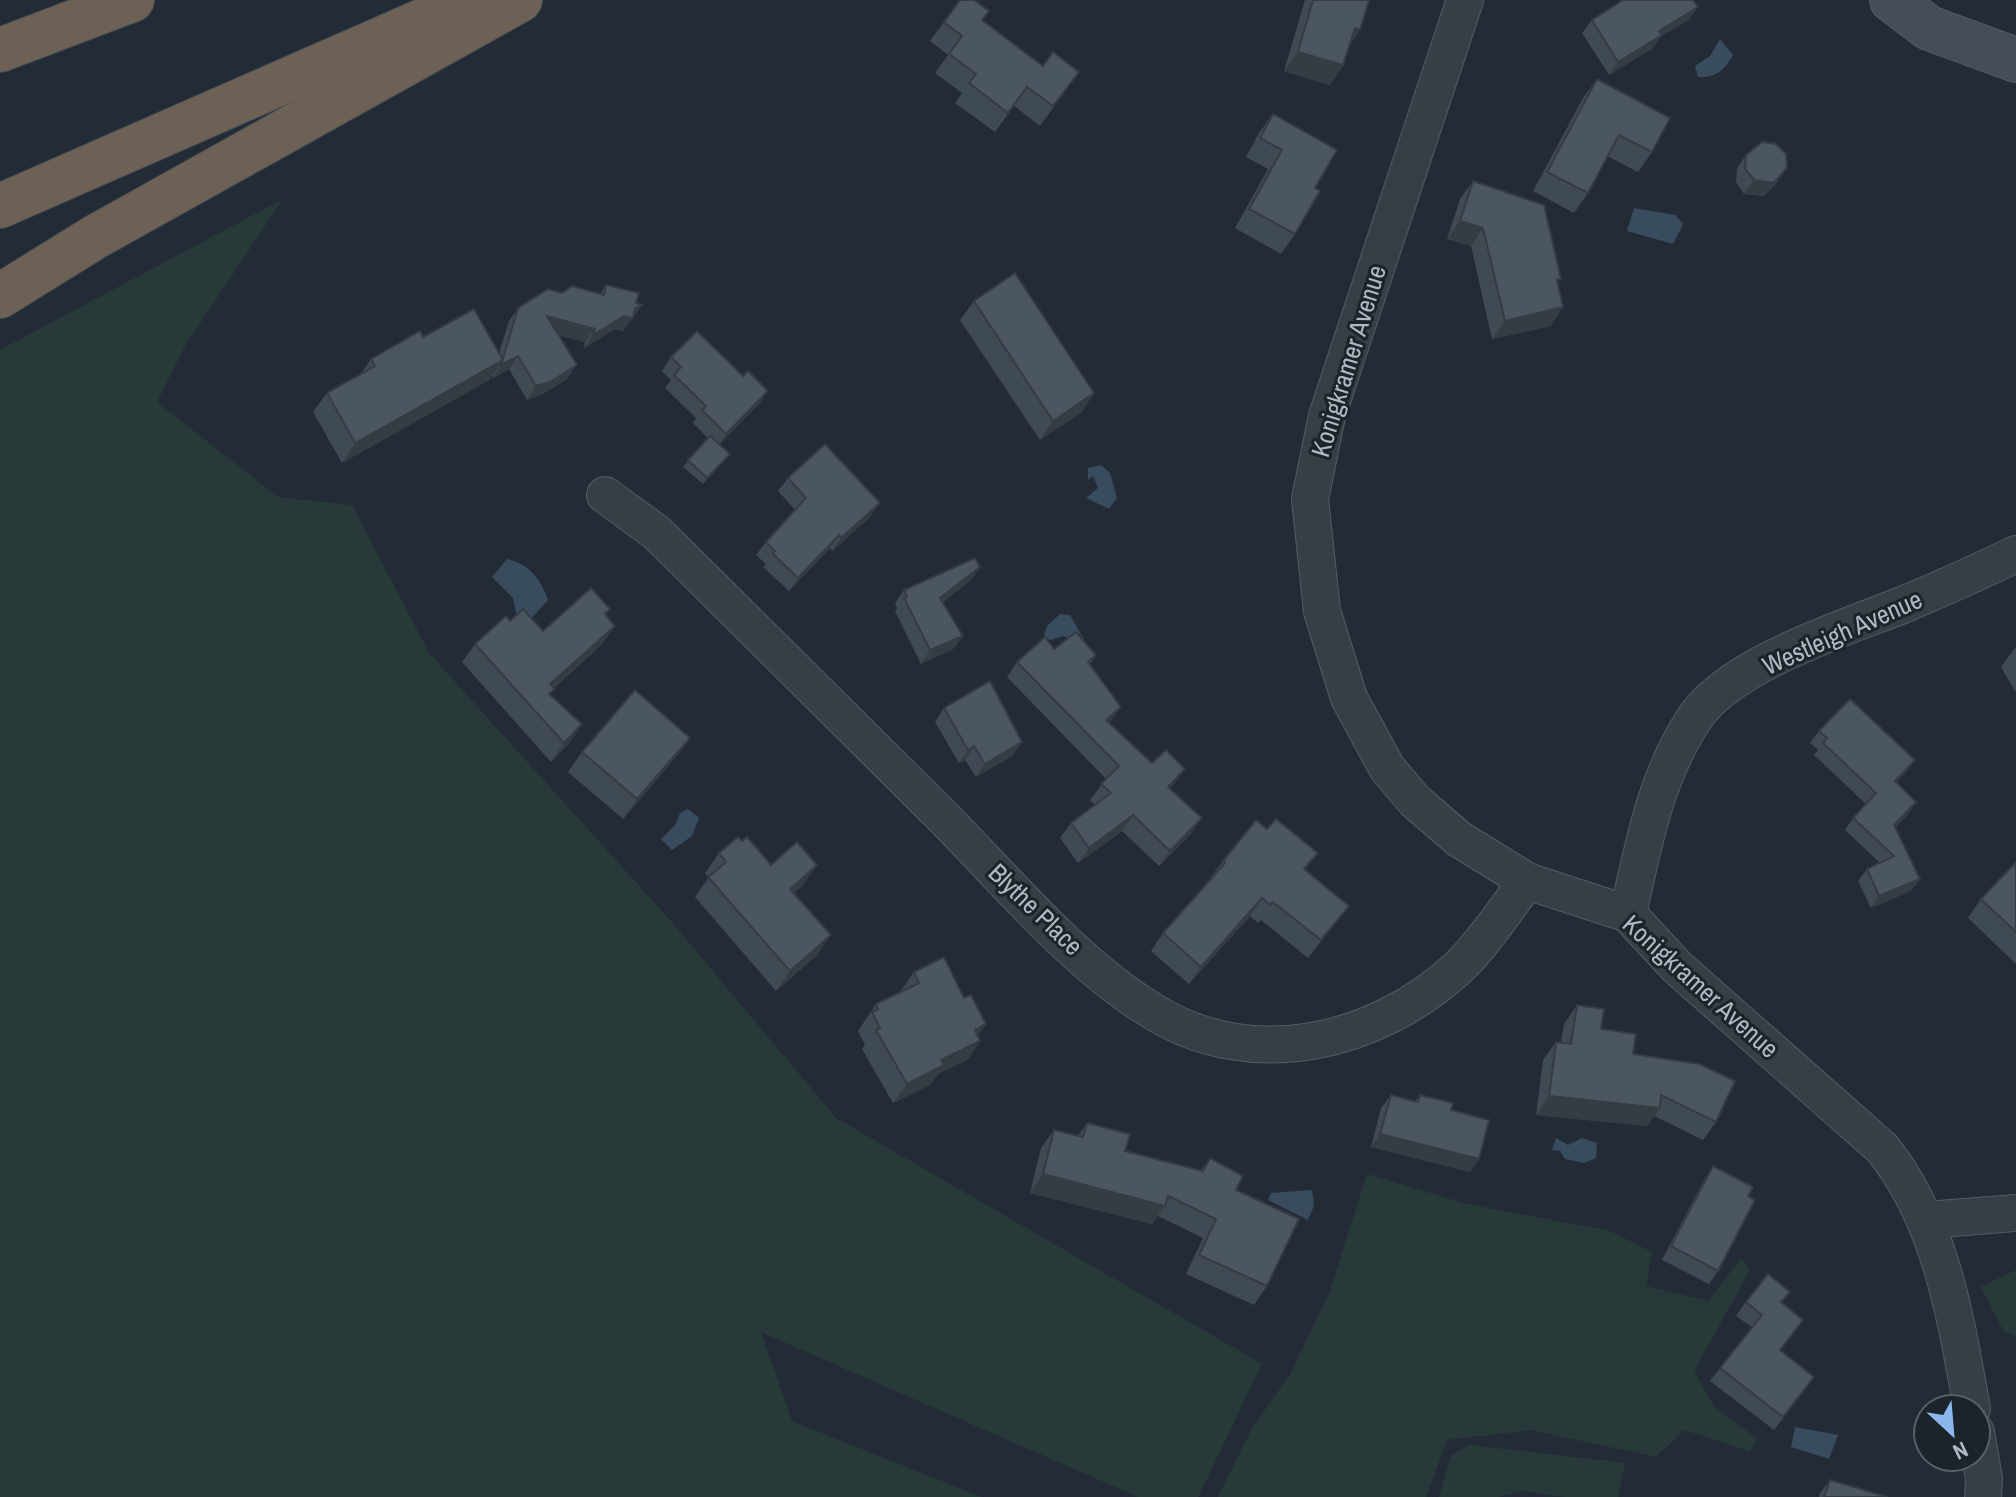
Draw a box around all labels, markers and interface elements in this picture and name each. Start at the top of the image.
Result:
street label: Konigkramer Avenue [1302,261,1394,461]
street label: Westleigh Avenue [1757,581,1927,683]
street label: Blythe Place [981,855,1091,963]
street label: Konigkramer Avenue [1615,907,1787,1065]
north arrow [1912,1393,1992,1473]
text: N [1948,1435,1973,1467]

